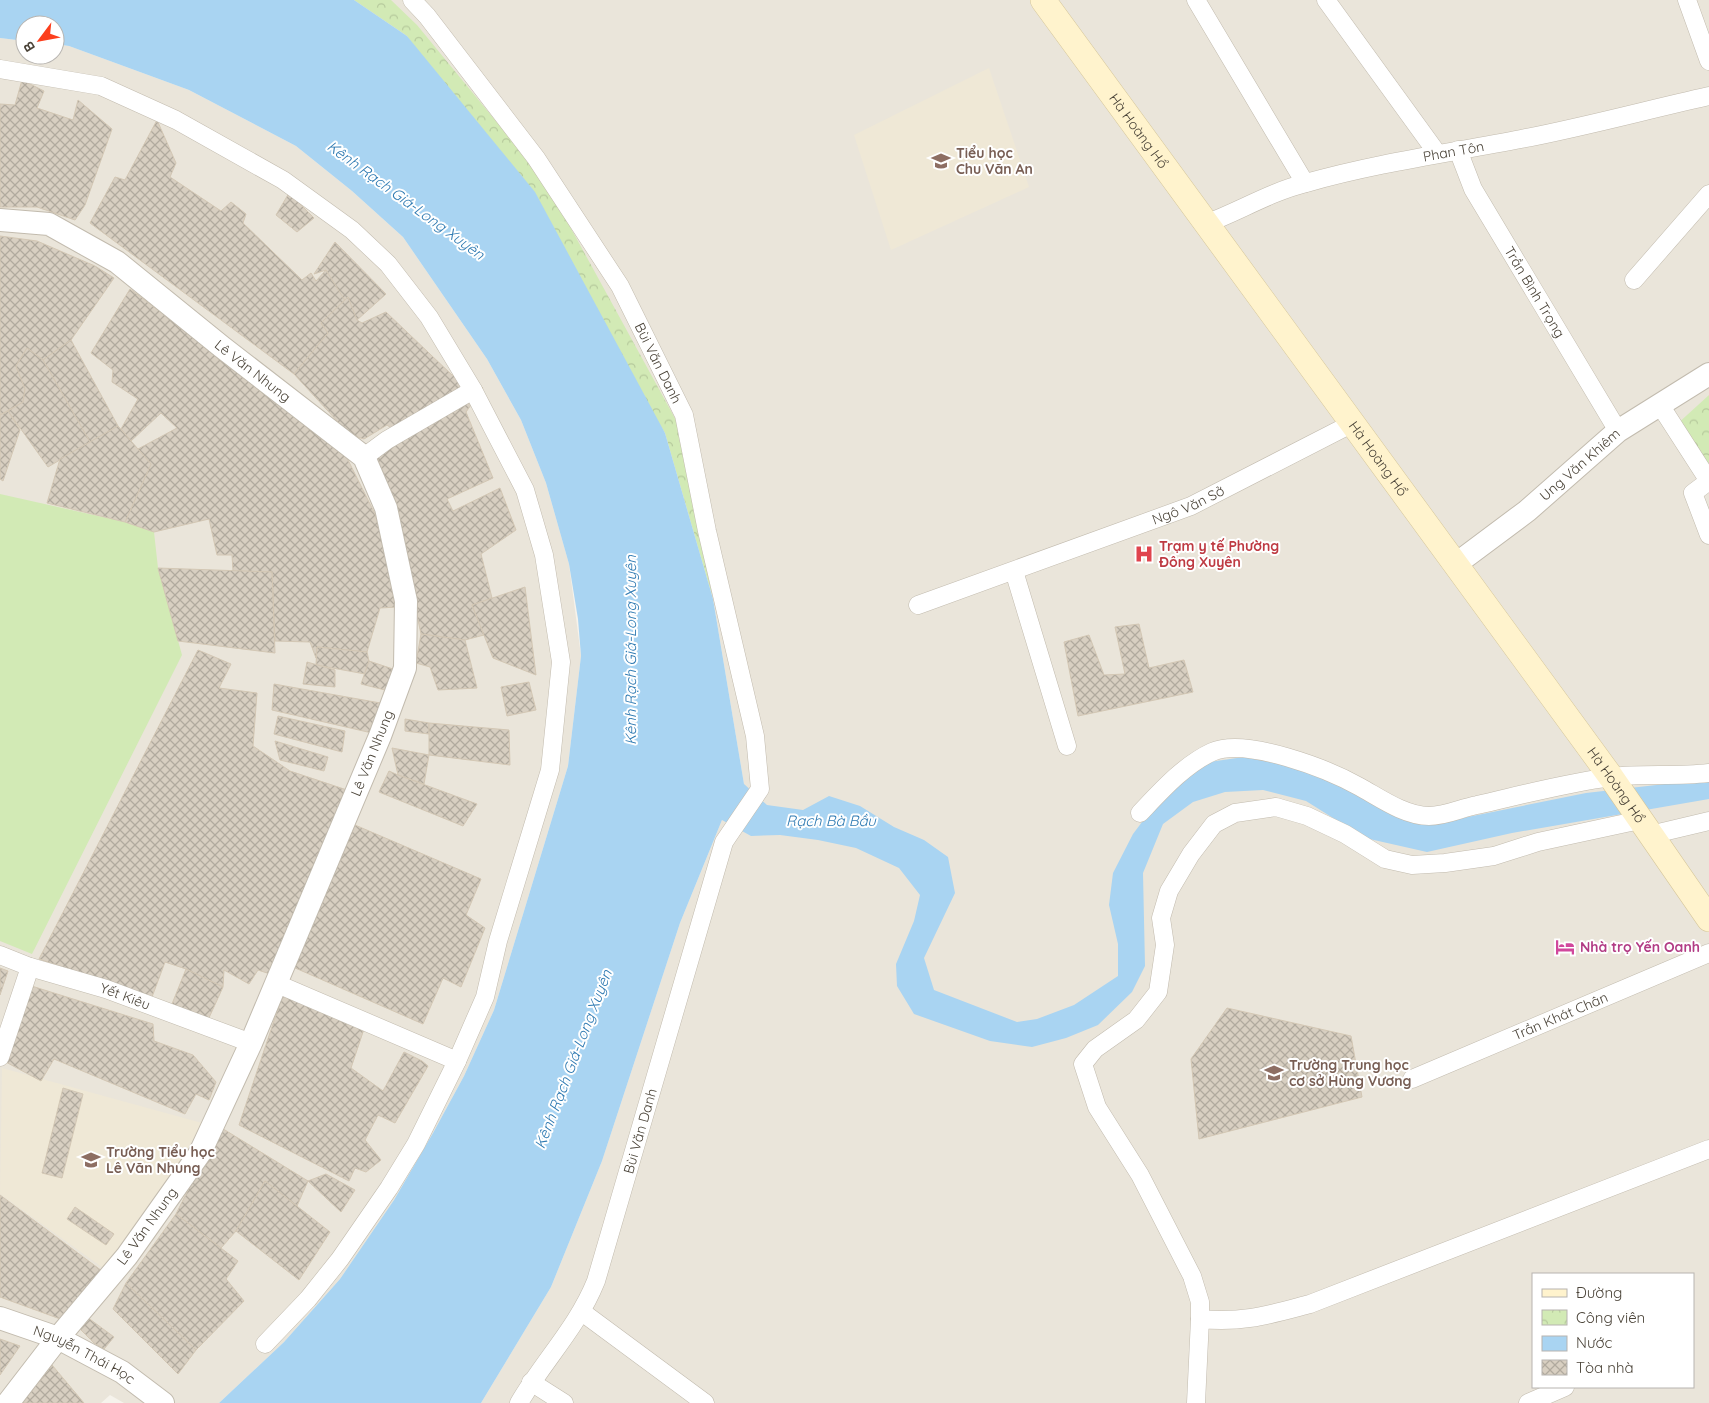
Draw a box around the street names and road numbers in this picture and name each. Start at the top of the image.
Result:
street label: Hà Hoàng Hổ [1105,90,1172,172]
street label: Phan Tôn [1421,137,1485,166]
street label: Trần Bình Trọng [1500,243,1569,341]
street label: Bùi Văn Danh [631,320,686,406]
street label: Lê Văn Nhung [211,336,294,406]
street label: Hà Hoàng Hổ [1345,417,1412,500]
street label: Ung Văn Khiêm [1536,424,1624,505]
street label: Ngô Văn Sở [1149,481,1227,528]
street label: Lê Văn Nhung [346,707,398,799]
street label: Hà Hoàng Hổ [1583,744,1649,826]
street label: Yết Kiêu [98,979,153,1014]
street label: Trần Khát Chân [1510,988,1610,1044]
street label: Bùi Văn Danh [619,1086,661,1176]
street label: Lê Văn Nhung [113,1184,181,1268]
street label: Nguyễn Thái Học [31,1321,139,1388]

